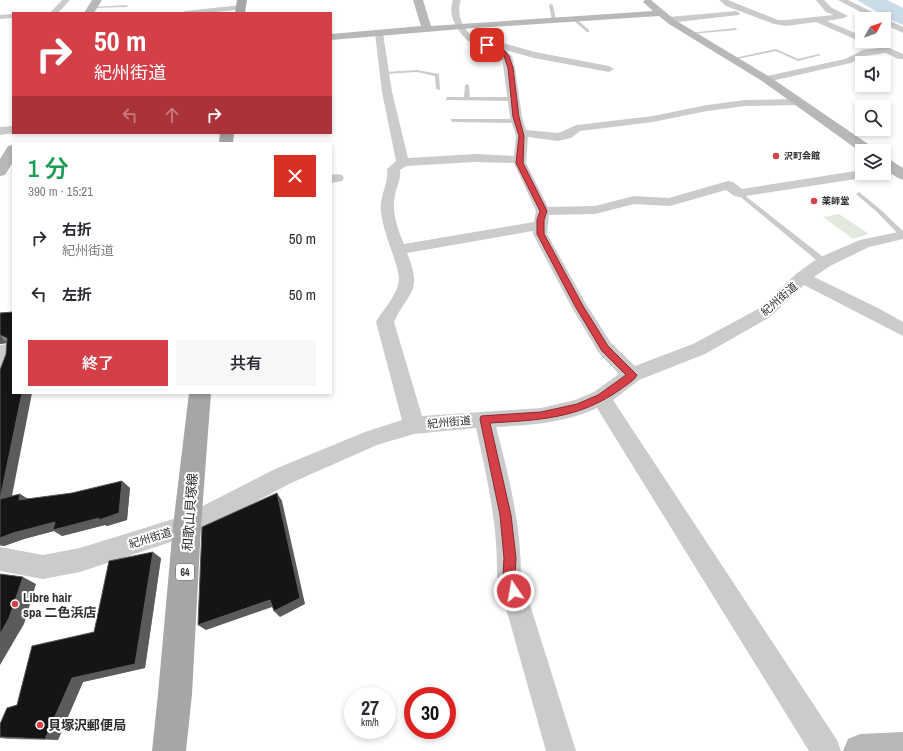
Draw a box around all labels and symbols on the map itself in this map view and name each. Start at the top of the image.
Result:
north arrow [855,12,891,48]
pin [470,28,504,62]
place label: 沢町会館 [784,150,820,162]
marker: 沢町会館 [771,151,781,161]
place label: 薬師堂 [822,195,849,207]
marker: 薬師堂 [809,196,819,206]
street label: 紀州街道 [758,279,800,319]
street label: 紀州街道 [426,413,472,431]
street label: 和歌山貝塚線 [179,472,201,552]
street label: 紀州街道 [127,525,173,551]
road number: 64 [176,564,194,580]
position arrow [493,570,535,612]
place label: Libre hair spa 二色浜店 [23,589,96,621]
marker: Libre hair spa 二色浜店 [10,599,20,609]
speed limit sign: 30 [404,687,456,739]
place label: 貝塚沢郵便局 [48,717,126,734]
marker: 貝塚沢郵便局 [35,720,45,730]

